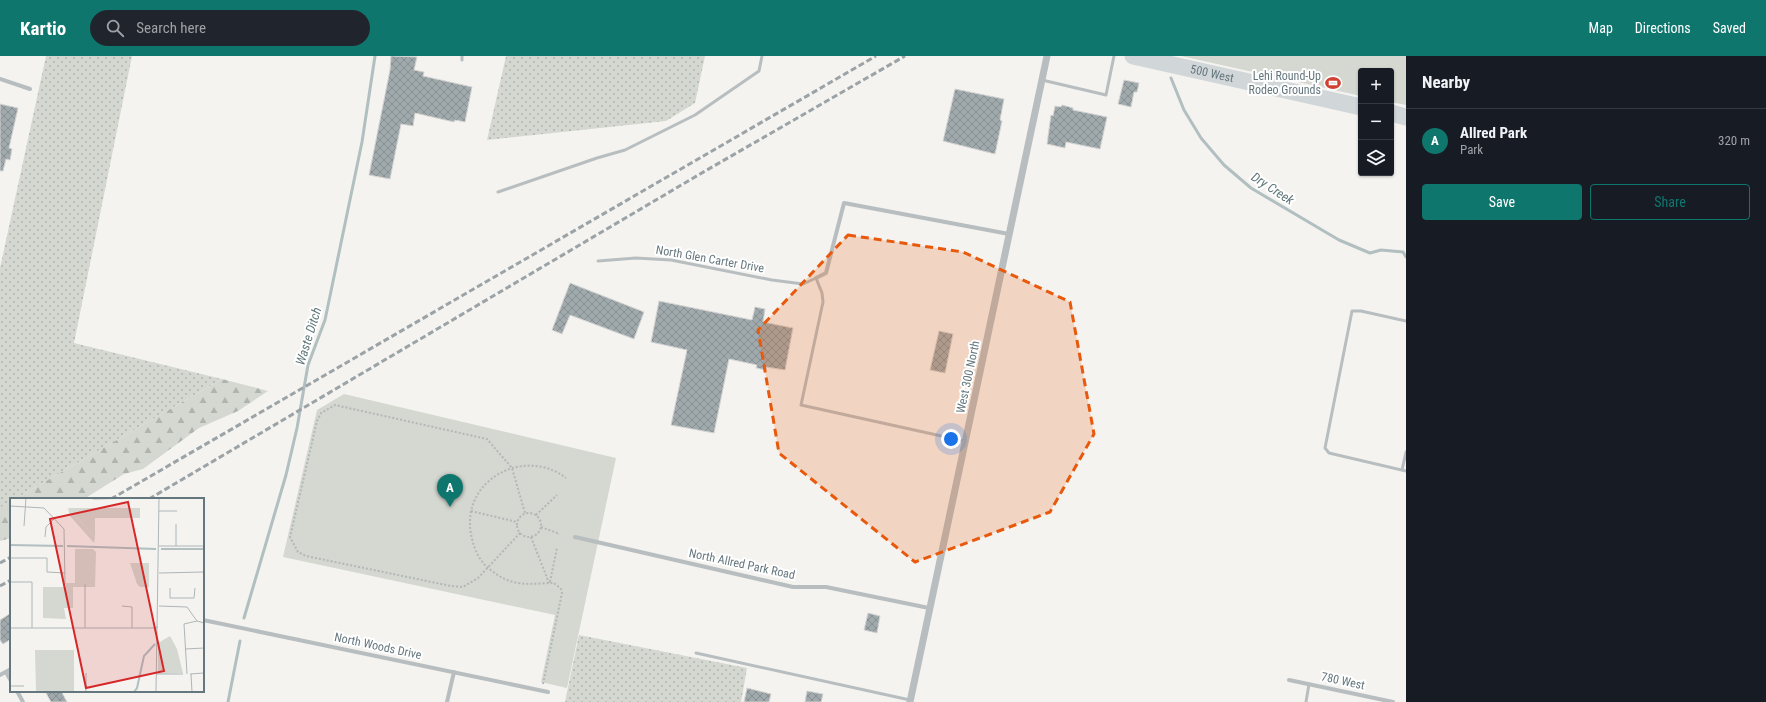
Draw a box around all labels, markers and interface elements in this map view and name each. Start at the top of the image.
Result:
search box [90,10,370,46]
text: Kartio [20,17,66,40]
icon: search [104,17,126,39]
text: Search here [136,19,206,37]
text: Map [1589,20,1613,36]
text: Directions [1635,20,1691,36]
text: Saved [1713,20,1746,36]
street label: 500 West [1189,62,1236,85]
map controls [1358,68,1394,176]
button: + [1358,68,1394,104]
place label: Lehi Round-Up Rodeo Grounds [1249,69,1321,97]
text: Nearby [1422,72,1470,92]
sports icon: Lehi Round-Up Rodeo Grounds [1324,74,1342,92]
button: − [1358,104,1394,140]
text: Allred Park [1460,124,1527,142]
text: A [1431,133,1439,148]
text: 320 m [1718,133,1750,148]
button: layers [1358,140,1394,176]
text: Park [1460,142,1483,157]
water label: Dry Creek [1249,169,1297,208]
button: Save [1422,184,1582,220]
button: Share [1590,184,1750,220]
street label: North Glen Carter Drive [655,243,766,275]
water label: Waste Ditch [293,305,324,367]
street label: West 300 North [953,339,983,414]
your location [941,429,961,449]
pin: A [437,474,463,507]
inset map [10,498,204,692]
street label: North Allred Park Road [688,546,796,582]
street label: North Woods Drive [333,630,423,662]
street label: 780 West [1320,670,1366,693]

